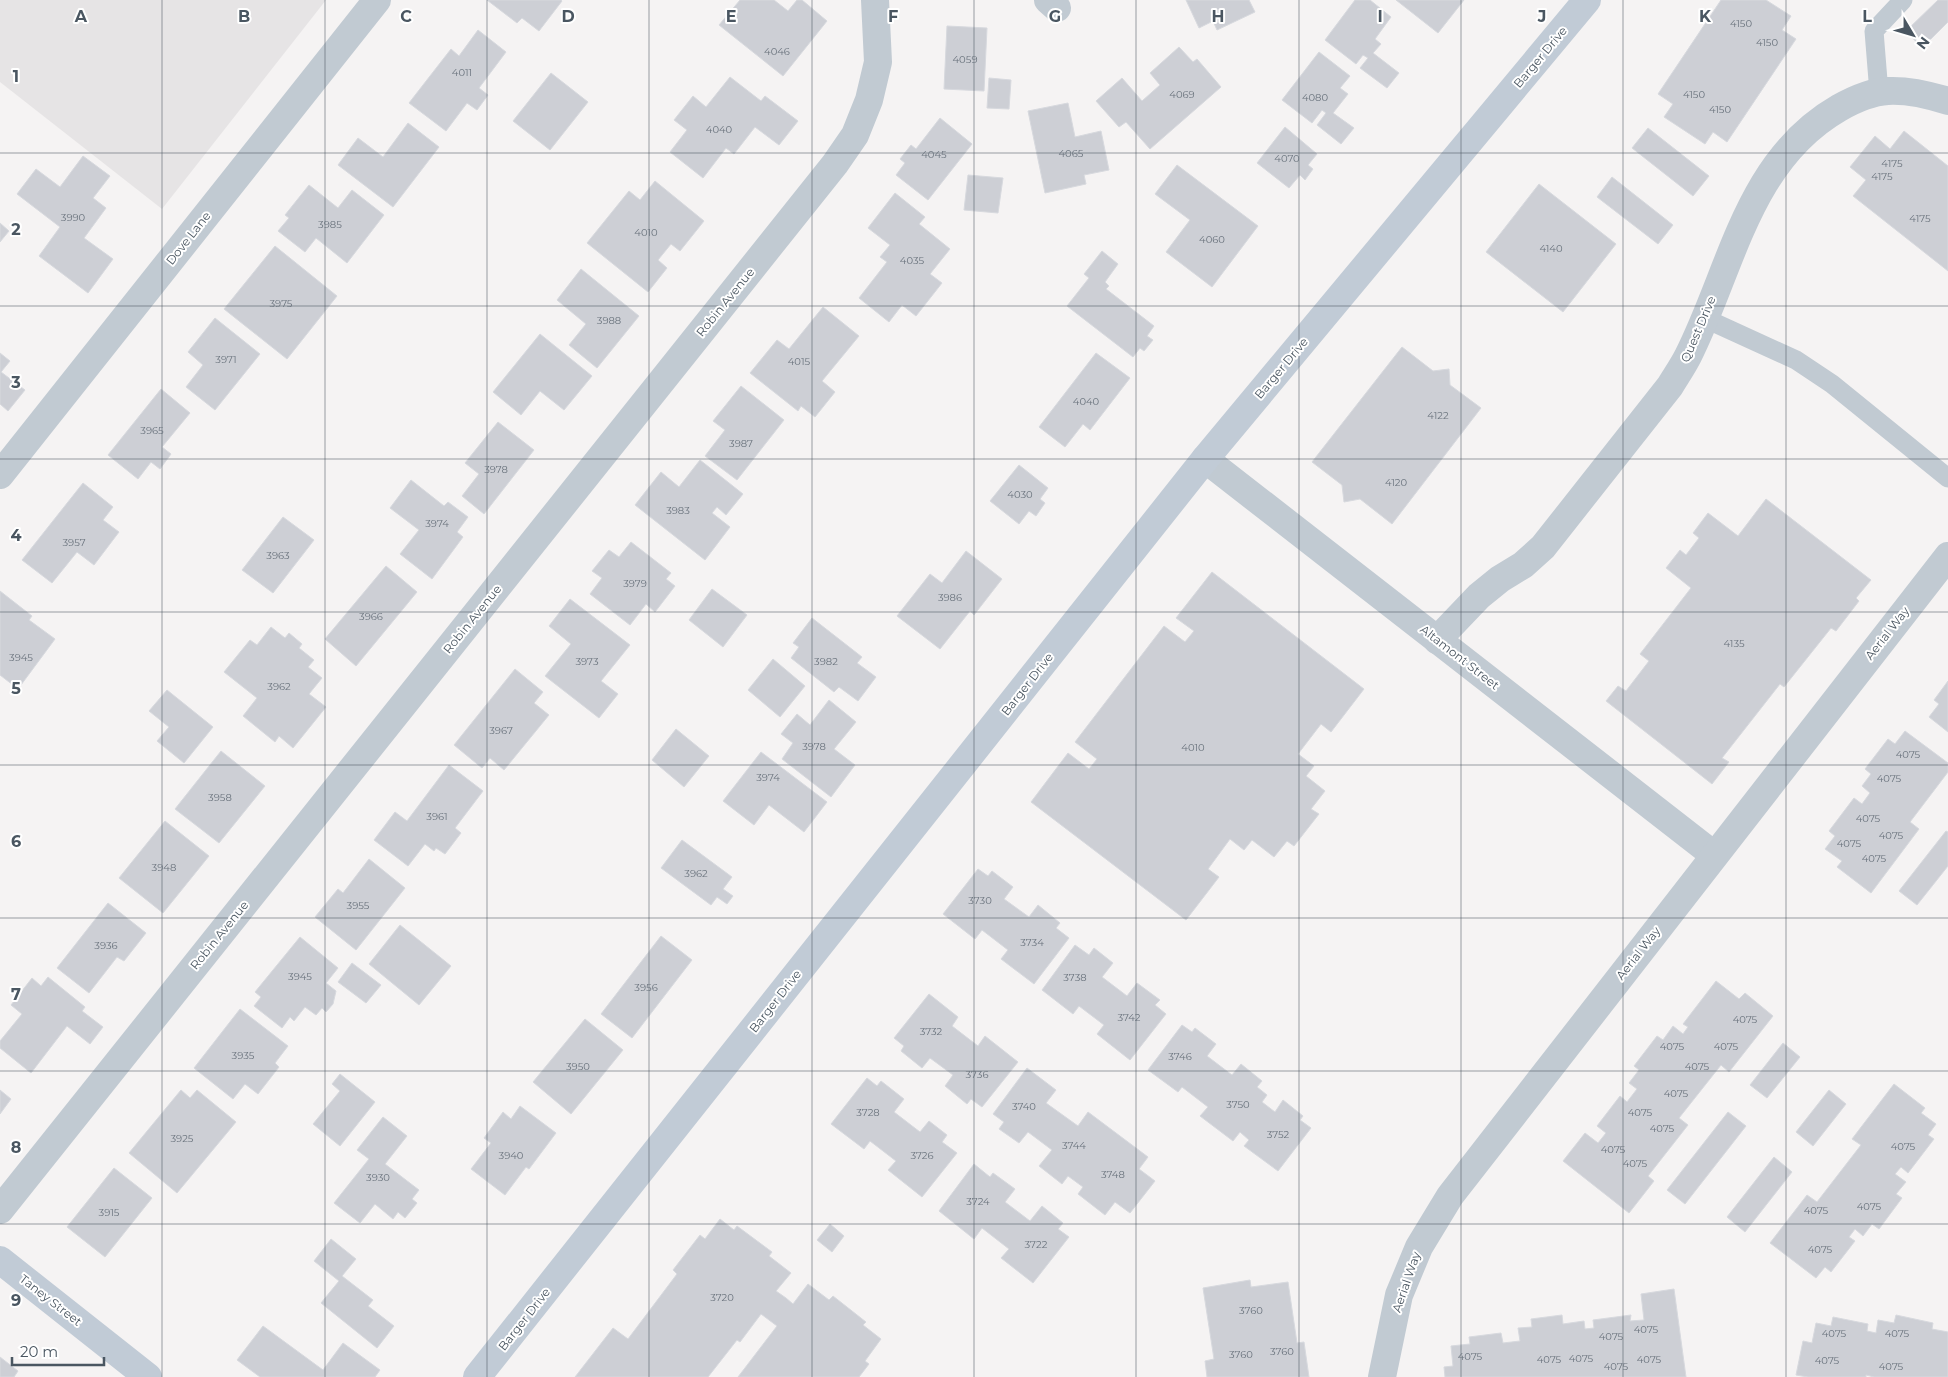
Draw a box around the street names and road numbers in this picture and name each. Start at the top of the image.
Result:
street label: Barger Drive [1510,23,1570,91]
street label: Dove Lane [163,208,213,268]
street label: Robin Avenue [693,265,757,339]
street label: Quest Drive [1677,294,1719,364]
street label: Barger Drive [1251,334,1311,402]
street label: Robin Avenue [440,582,504,656]
street label: Aerial Way [1862,603,1913,663]
street label: Altamont Street [1418,622,1503,693]
street label: Barger Drive [998,650,1056,718]
street label: Robin Avenue [187,898,251,972]
street label: Aerial Way [1613,923,1664,983]
street label: Barger Drive [746,967,804,1035]
street label: Aerial Way [1389,1249,1424,1314]
street label: Taney Street [17,1271,85,1329]
street label: Barger Drive [495,1285,553,1353]

